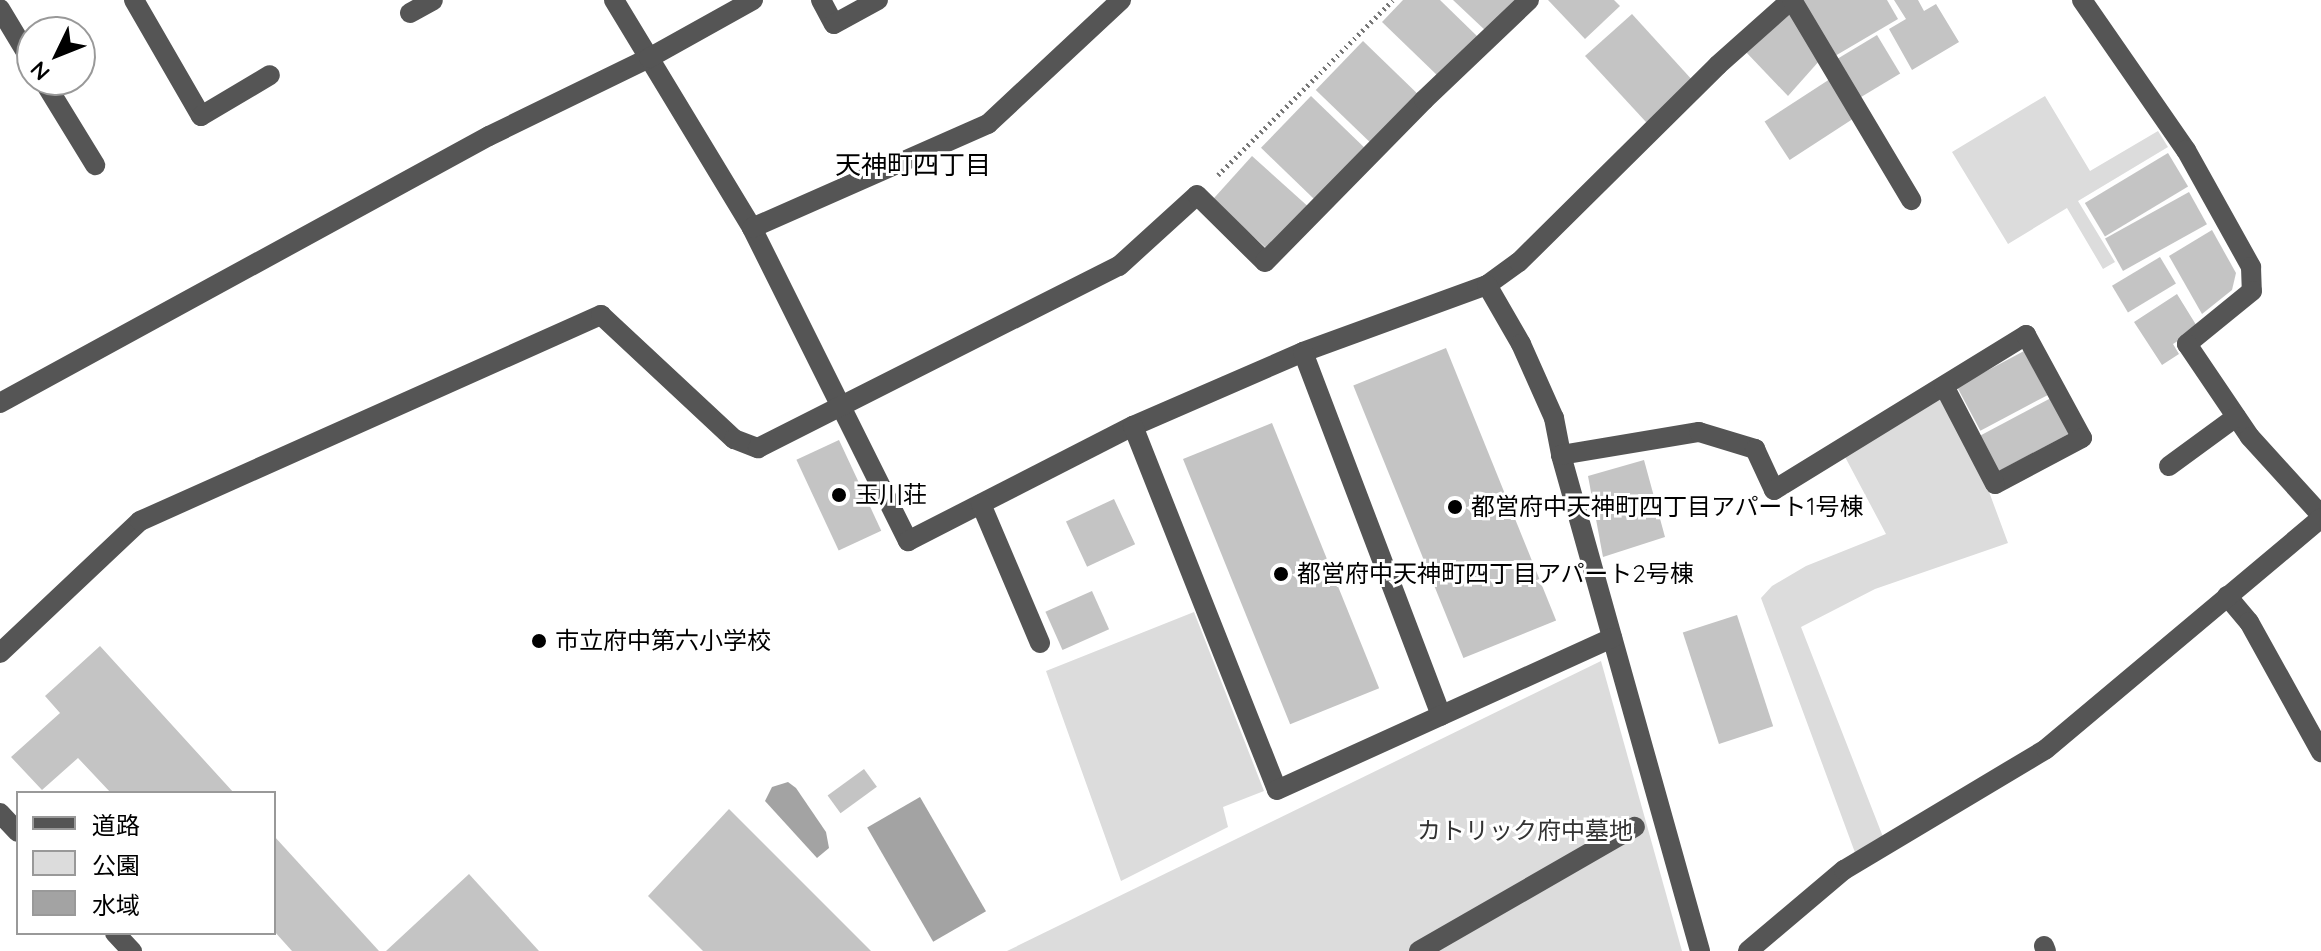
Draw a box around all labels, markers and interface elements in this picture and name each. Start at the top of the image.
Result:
north arrow [16,16,96,96]
text: N [24,56,56,86]
district label: 天神町四丁目 [835,149,991,181]
place label: 玉川荘 [855,481,927,509]
marker: 玉川荘 [830,486,848,504]
place label: 都営府中天神町四丁目アパート1号棟 [1471,493,1864,521]
marker: 都営府中天神町四丁目アパート1号棟 [1446,498,1464,516]
place label: 都営府中天神町四丁目アパート2号棟 [1297,560,1694,588]
marker: 都営府中天神町四丁目アパート2号棟 [1272,565,1290,583]
place label: 市立府中第六小学校 [555,627,771,655]
marker: 市立府中第六小学校 [530,632,548,650]
legend [16,791,276,935]
text: 道路 [92,810,140,840]
park label: カトリック府中墓地 [1417,817,1633,845]
text: 公園 [92,850,140,880]
text: 水域 [92,890,140,920]

